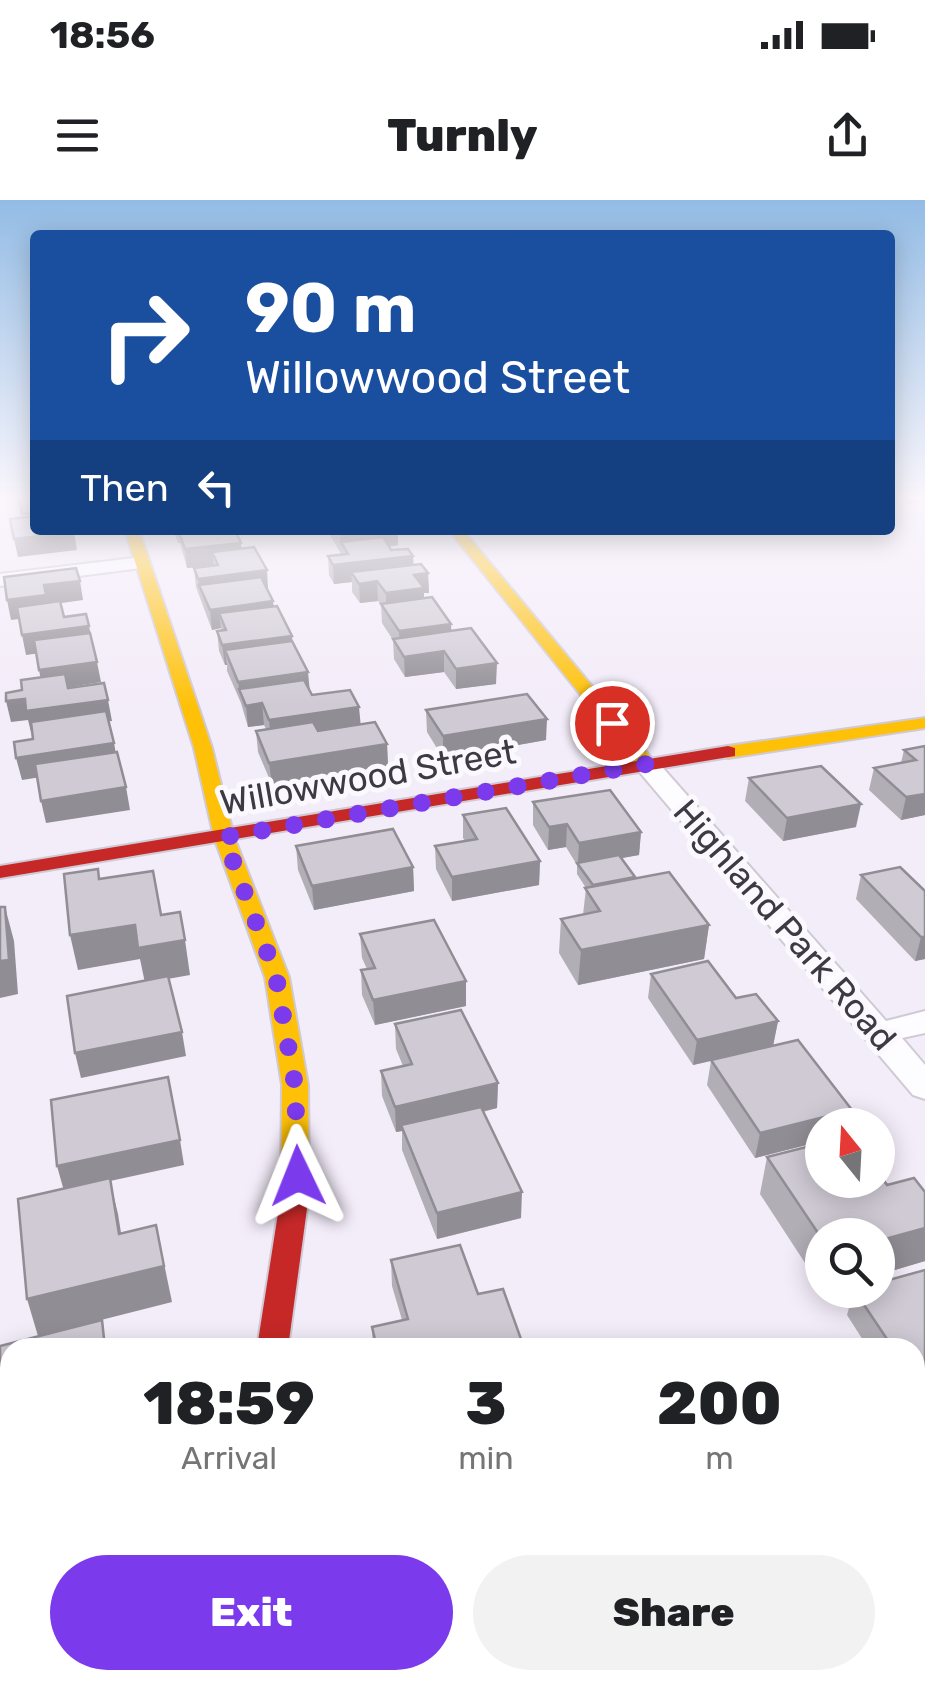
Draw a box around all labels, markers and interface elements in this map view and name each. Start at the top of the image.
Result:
text: 18:56 [50,12,155,58]
icon: menu [50,108,105,163]
icon: share [820,108,875,163]
text: Turnly [387,109,538,162]
text: 90 m [245,267,417,350]
icon: right [80,270,210,400]
text: Willowwood Street [245,351,630,404]
icon: left [189,460,244,515]
text: Then [80,465,169,511]
pin [570,681,655,766]
icon: arrive [585,696,640,751]
street label: Willowwood Street [217,730,519,824]
street label: Highland Park Road [665,791,905,1059]
north arrow [805,1108,895,1198]
map controls [805,1108,895,1308]
position arrow [246,1124,350,1228]
button: search [805,1218,895,1308]
text: 18:59 [143,1368,315,1439]
text: 3 [465,1368,506,1439]
text: 200 [657,1368,782,1439]
text: Arrival [181,1439,277,1477]
text: min [458,1439,514,1477]
text: m [705,1439,734,1477]
button: Exit [50,1555,453,1670]
button: Share [473,1555,875,1670]

